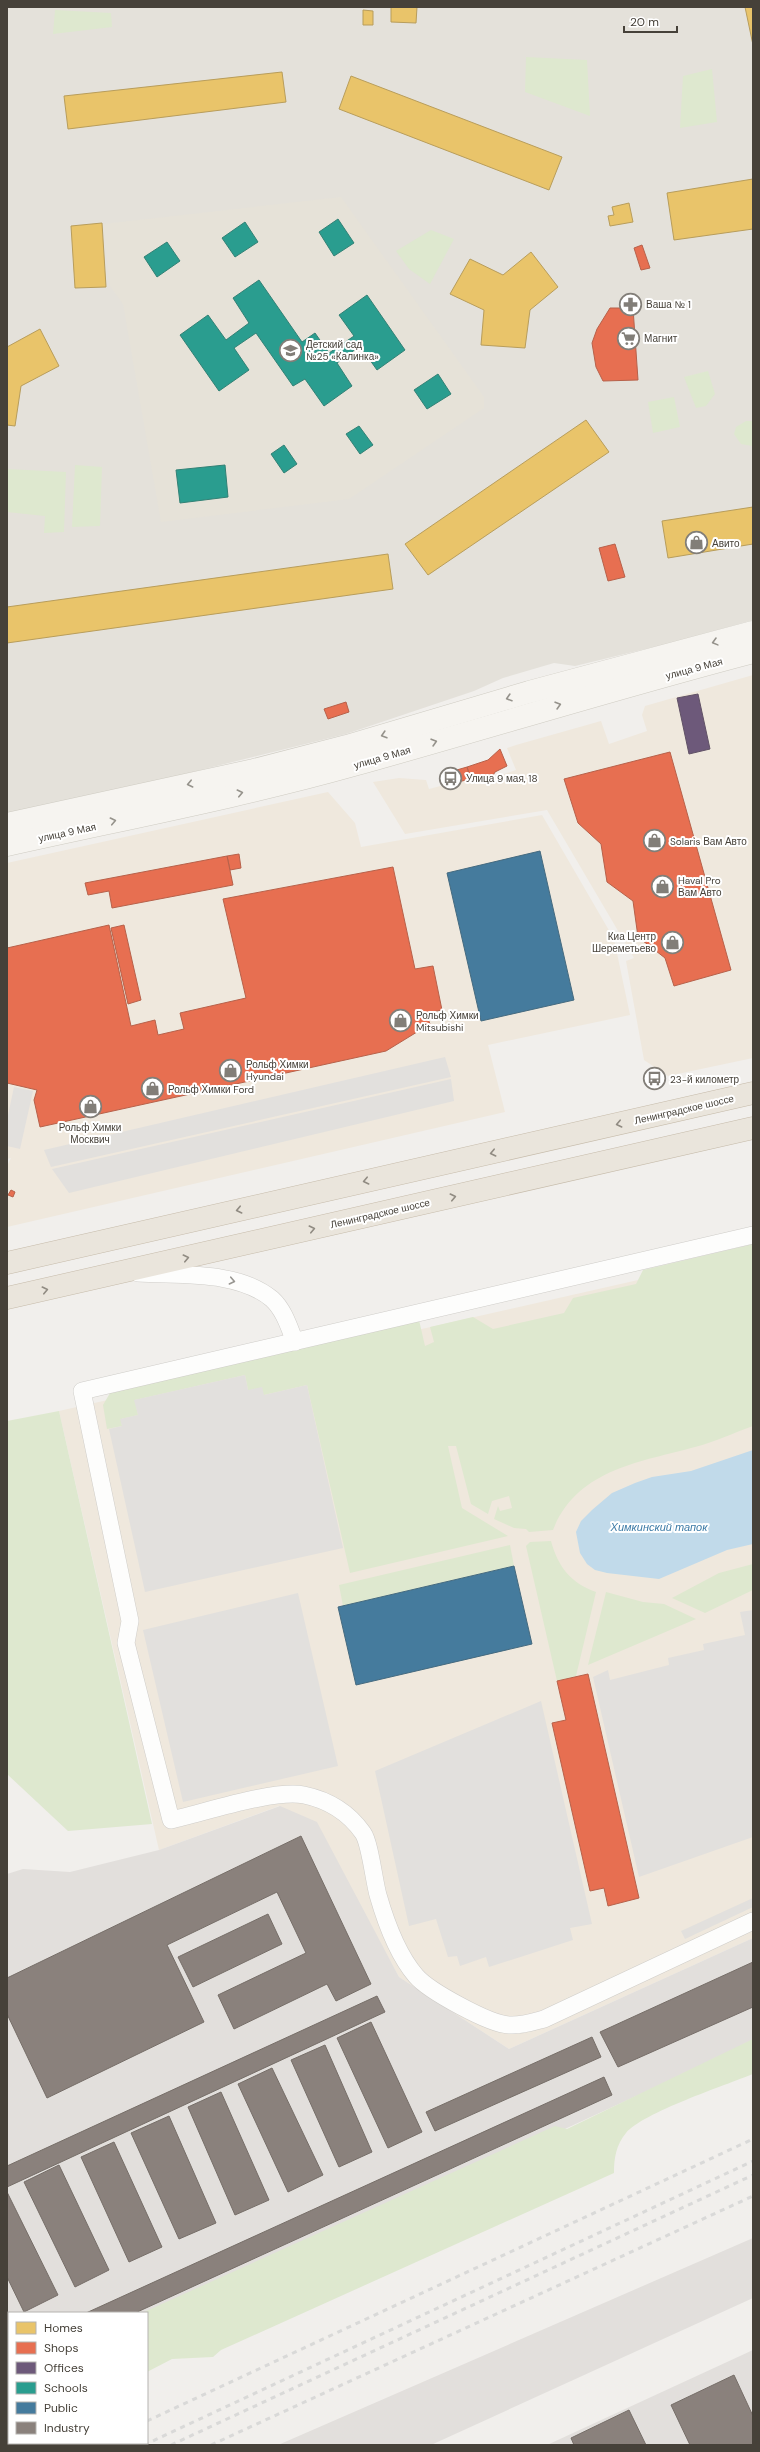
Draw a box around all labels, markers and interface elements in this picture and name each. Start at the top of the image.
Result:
scale bar [624,8,677,34]
text: 20 m [630,14,659,30]
pharmacy icon: Ваша № 1 [617,291,643,317]
place label: Ваша № 1 [646,298,691,311]
supermarket icon: Магнит [615,325,641,351]
place label: Магнит [644,332,678,345]
school or university icon: Детский сад №25 «Калинка» [278,337,304,363]
place label: Детский сад №25 «Калинка» [306,338,379,363]
shop icon: Авито [684,530,710,556]
place label: Авито [712,537,740,550]
one-way arrow [712,637,719,646]
street label: улица 9 Мая [664,655,724,682]
one-way arrow [505,693,512,702]
one-way arrow [555,701,562,710]
one-way arrow [381,730,388,739]
one-way arrow [430,738,437,747]
street label: улица 9 Мая [352,743,412,772]
bus stop icon: Улица 9 мая, 18 [438,765,464,791]
place label: Улица 9 мая, 18 [466,772,538,785]
one-way arrow [187,780,194,788]
one-way arrow [237,789,244,798]
one-way arrow [110,818,117,826]
street label: улица 9 Мая [37,820,97,845]
shop icon: Solaris Вам Авто [641,828,667,854]
place label: Solaris Вам Авто [670,835,747,848]
shop icon: Haval Pro Вам Авто [650,873,676,899]
place label: Haval Pro Вам Авто [678,874,722,899]
shop icon: Киа Центр Шереметьево [659,929,685,955]
place label: Киа Центр Шереметьево [592,930,656,955]
shop icon: Рольф Химки Mitsubishi [388,1008,414,1034]
place label: Рольф Химки Mitsubishi [416,1009,479,1034]
shop icon: Рольф Химки Hyundai [218,1057,244,1083]
place label: Рольф Химки Hyundai [246,1058,309,1083]
bus stop icon: 23-й километр [641,1066,667,1092]
place label: 23-й километр [670,1073,739,1086]
shop icon: Рольф Химки Ford [140,1076,166,1102]
place label: Рольф Химки Ford [168,1083,254,1096]
street label: Ленинградское шоссе [633,1092,736,1127]
shop icon: Рольф Химки Москвич [77,1094,103,1120]
one-way arrow [616,1119,623,1127]
place label: Рольф Химки Москвич [59,1121,121,1146]
one-way arrow [490,1148,496,1156]
one-way arrow [363,1177,369,1185]
one-way arrow [449,1193,456,1201]
street label: Ленинградское шоссе [329,1196,432,1231]
one-way arrow [236,1206,242,1214]
one-way arrow [309,1225,315,1233]
one-way arrow [182,1254,189,1262]
one-way arrow [229,1277,236,1285]
one-way arrow [42,1286,48,1294]
water label: Химкинский тапок [610,1520,708,1534]
legend [8,2312,148,2444]
text: Homes [44,2320,83,2336]
text: Shops [44,2340,79,2356]
text: Offices [44,2360,84,2376]
text: Schools [44,2380,88,2396]
text: Public [44,2400,78,2416]
text: Industry [44,2420,90,2436]

